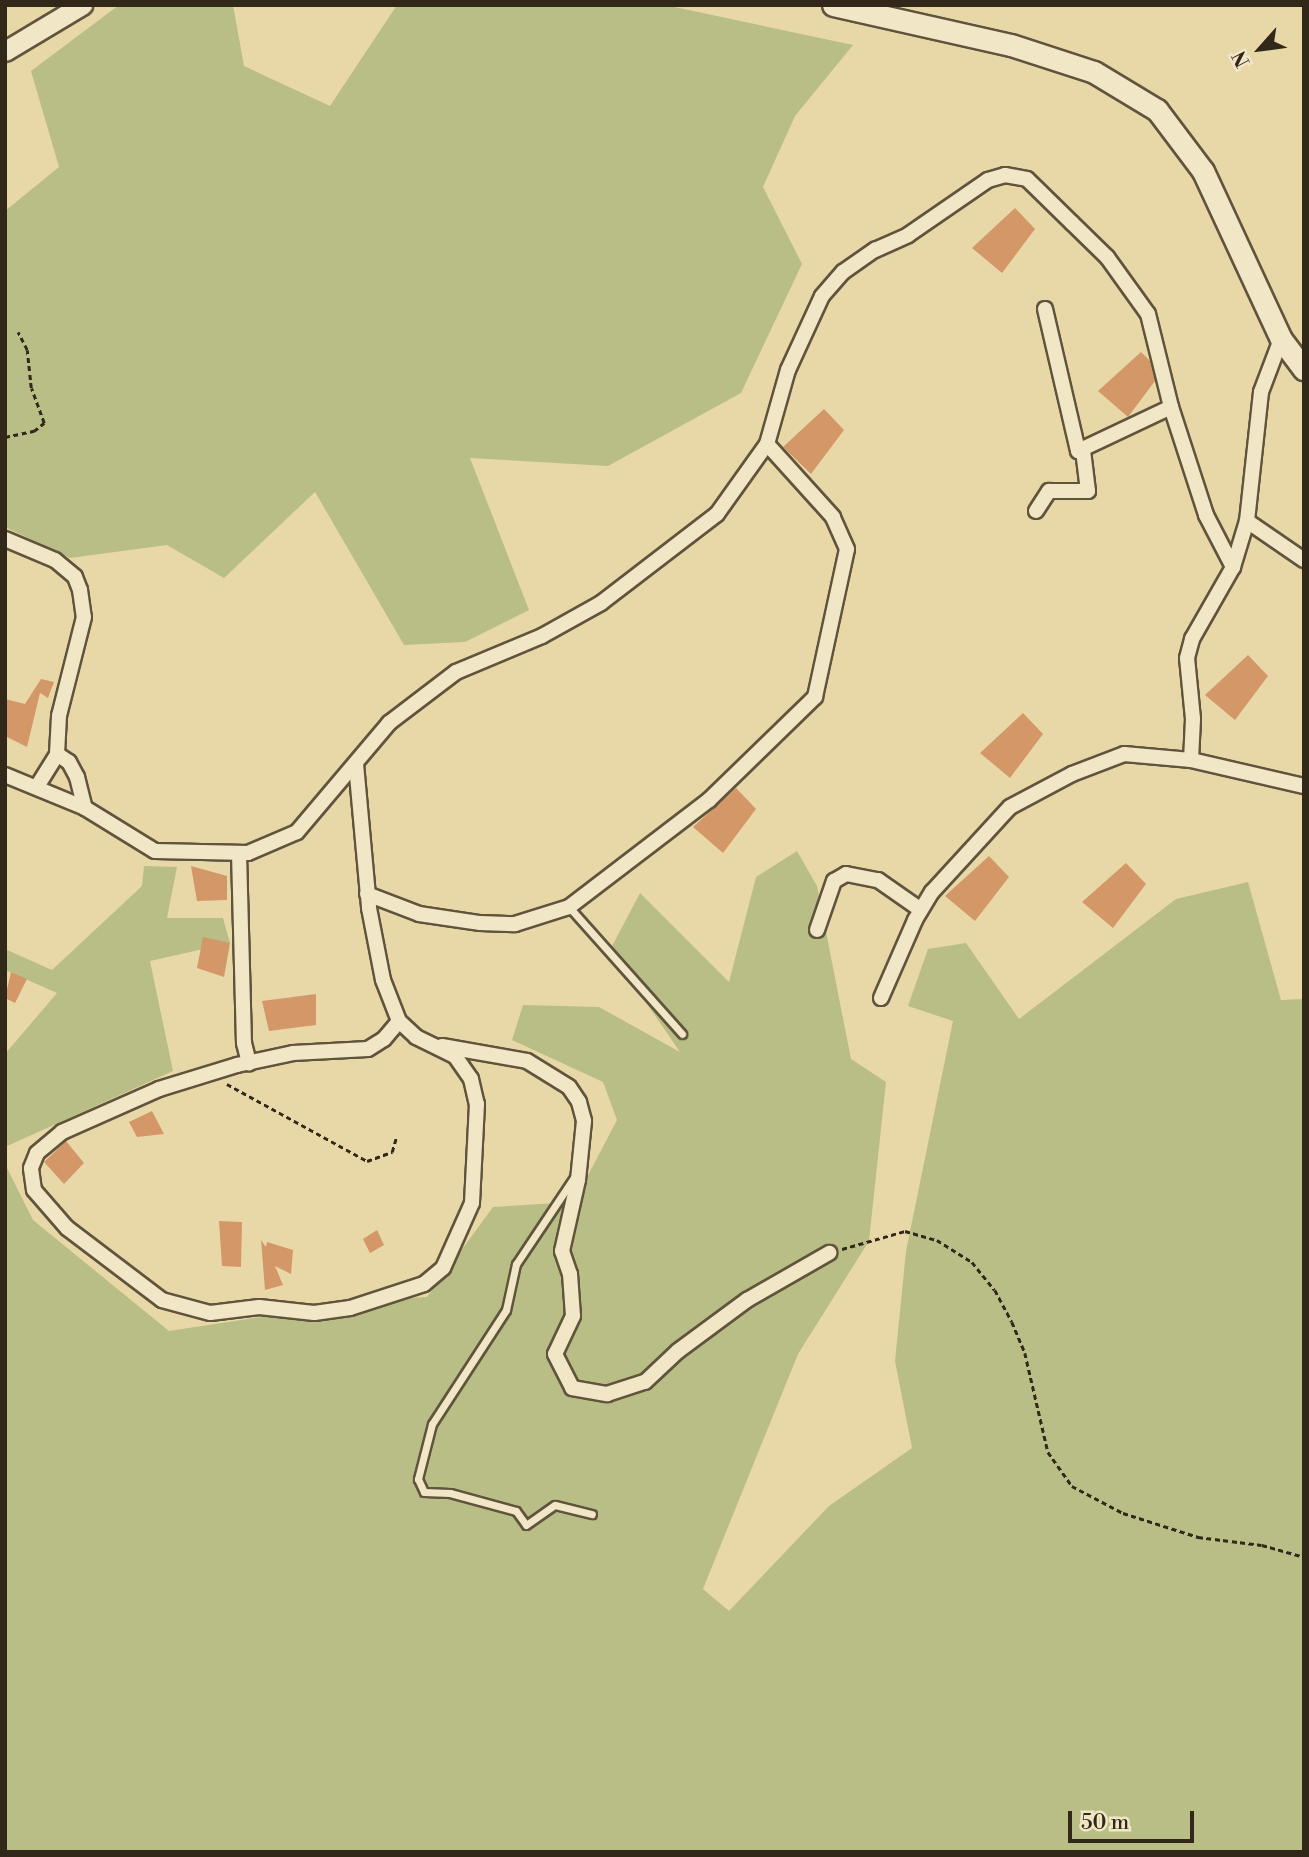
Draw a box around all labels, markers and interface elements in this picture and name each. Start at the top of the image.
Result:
north arrow [1225,14,1295,84]
text: N [1227,47,1256,71]
scale bar [1071,1798,1197,1842]
text: 50 m [1081,1810,1129,1836]

